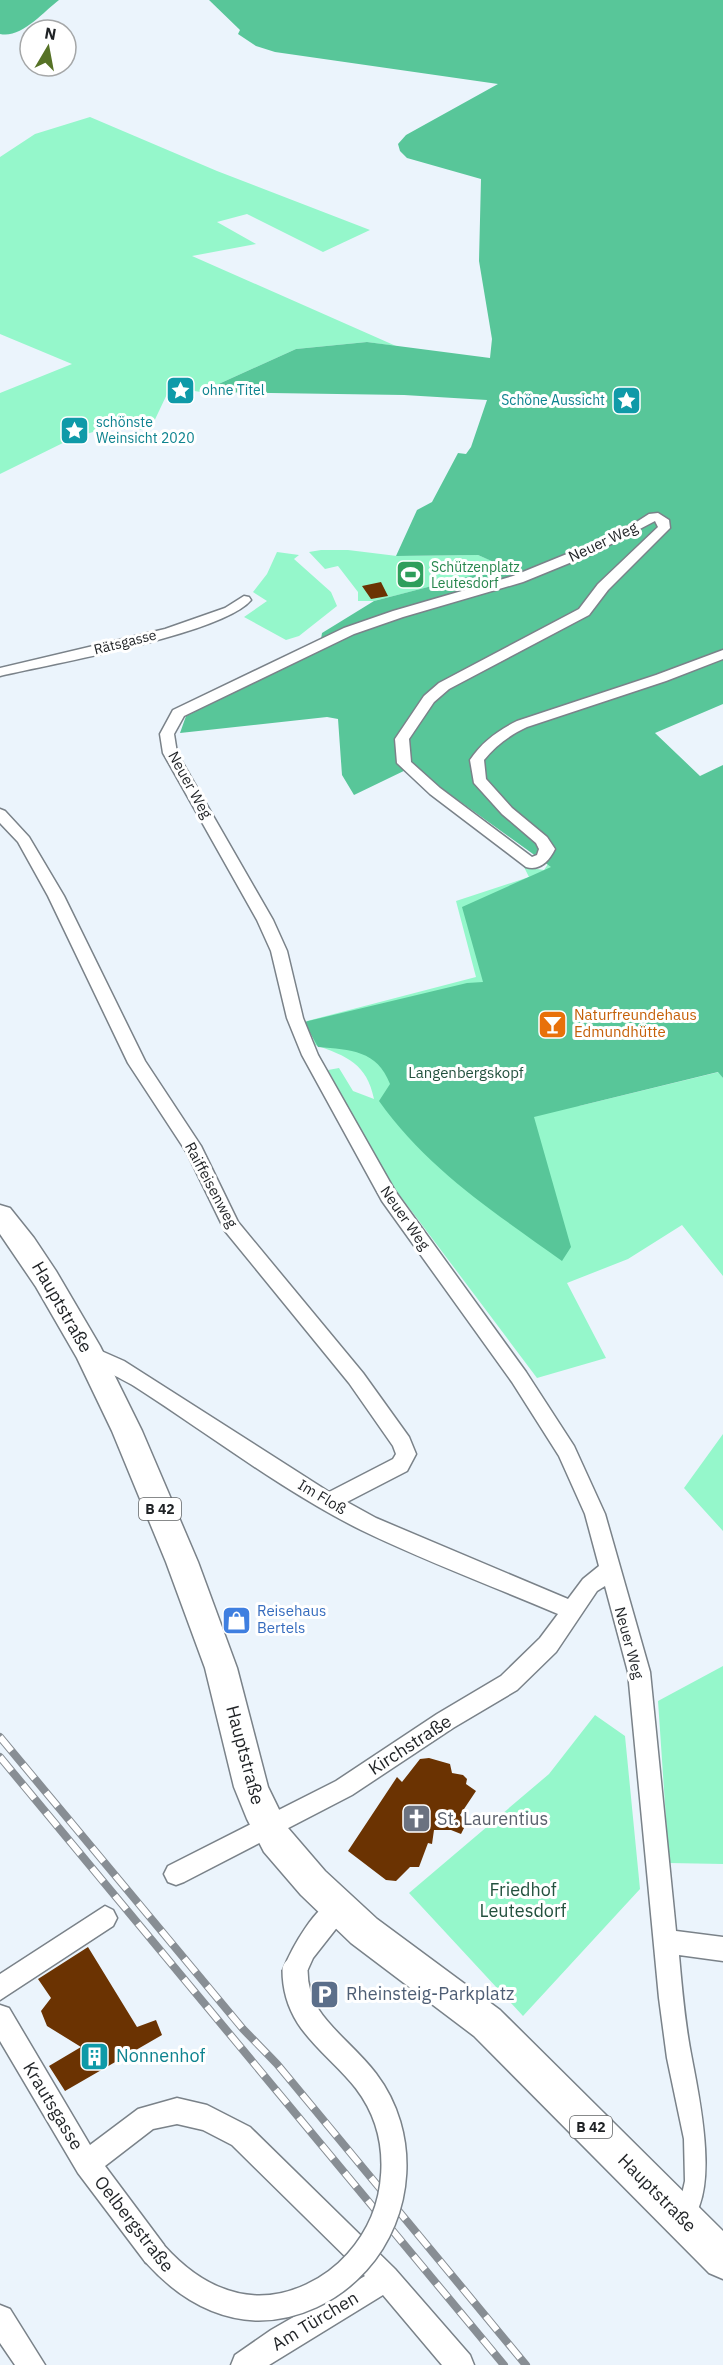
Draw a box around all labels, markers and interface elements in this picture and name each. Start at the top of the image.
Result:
north arrow [18,18,78,78]
text: N [43,22,58,44]
place icon: ohne Titel [165,374,197,406]
place label: ohne Titel [202,381,265,399]
place icon: Schöne Aussicht [610,384,642,416]
place label: Schöne Aussicht [501,391,605,409]
place label: schönste Weinsicht 2020 [96,413,195,447]
place icon: schönste Weinsicht 2020 [59,414,91,446]
street label: Neuer Weg [565,517,640,566]
place label: Schützenplatz Leutesdorf [431,558,520,592]
sports icon: Schützenplatz Leutesdorf [394,559,426,591]
street label: Rätsgasse [92,625,159,658]
street label: Neuer Weg [164,748,217,822]
place label: Naturfreundehaus Edmundhütte [574,1005,697,1041]
bar icon: Naturfreundehaus Edmundhütte [537,1008,569,1040]
park label: Langenbergskopf [408,1063,524,1082]
street label: Raiffeisenweg [181,1139,242,1231]
street label: Neuer Weg [376,1182,434,1254]
street label: Hauptstraße [27,1257,98,1357]
street label: Im Floß [295,1475,350,1519]
road number: B 42 [139,1498,181,1520]
place label: Reisehaus Bertels [257,1601,326,1637]
shop icon: Reisehaus Bertels [220,1604,252,1636]
street label: Neuer Weg [611,1605,648,1681]
street label: Hauptstraße [221,1703,270,1807]
street label: Kirchstraße [364,1709,456,1780]
church icon: St. Laurentius [400,1803,432,1835]
place label: St. Laurentius [437,1807,548,1830]
park label: Friedhof Leutesdorf [480,1878,567,1922]
parking icon: Rheinsteig-Parkplatz [309,1978,341,2010]
place label: Rheinsteig-Parkplatz [346,1982,514,2005]
building icon: Nonnenhof [79,2040,111,2072]
place label: Nonnenhof [116,2044,206,2067]
street label: Krautsgasse [18,2057,89,2154]
road number: B 42 [570,2116,612,2138]
street label: Hauptstraße [613,2149,702,2237]
street label: Oelbergstraße [90,2171,179,2277]
street label: Am Türchen [267,2286,362,2355]

